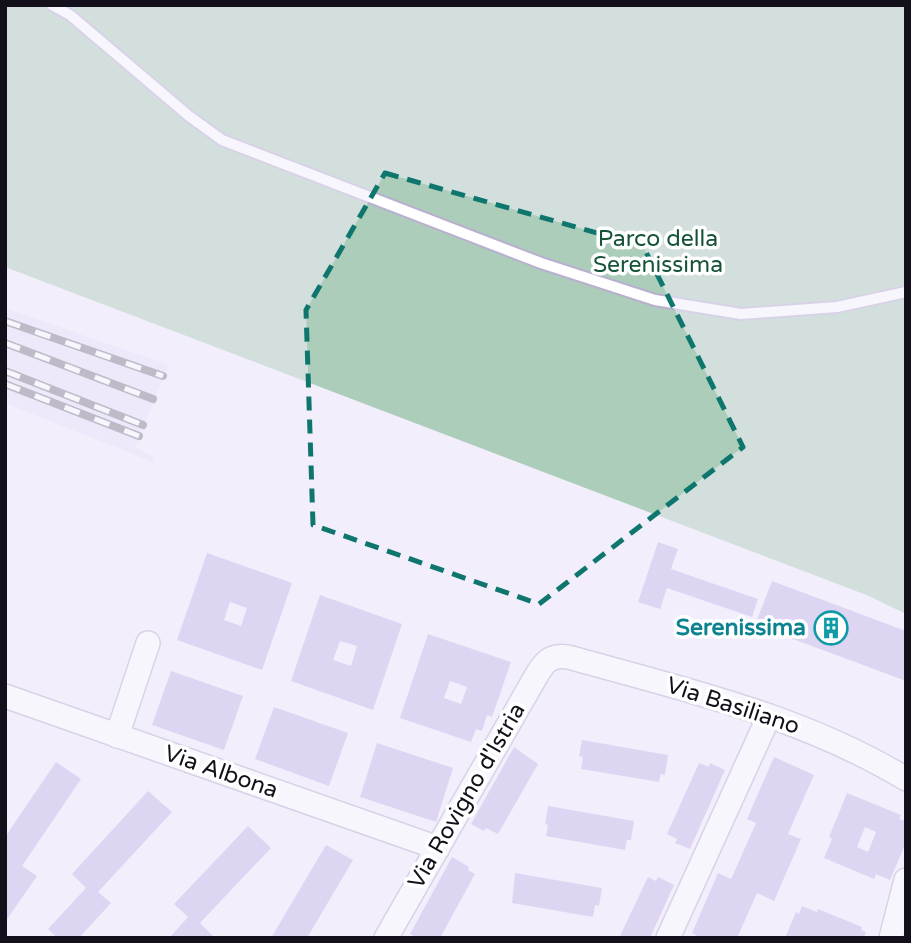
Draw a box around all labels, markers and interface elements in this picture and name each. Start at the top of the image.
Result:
park label: Parco della Serenissima [593,225,723,279]
building icon: Serenissima [812,609,850,647]
place label: Serenissima [676,614,806,642]
street label: Via Basiliano [663,671,803,741]
street label: Via Rovigno d'Istria [402,698,532,894]
street label: Via Albona [160,739,282,805]

